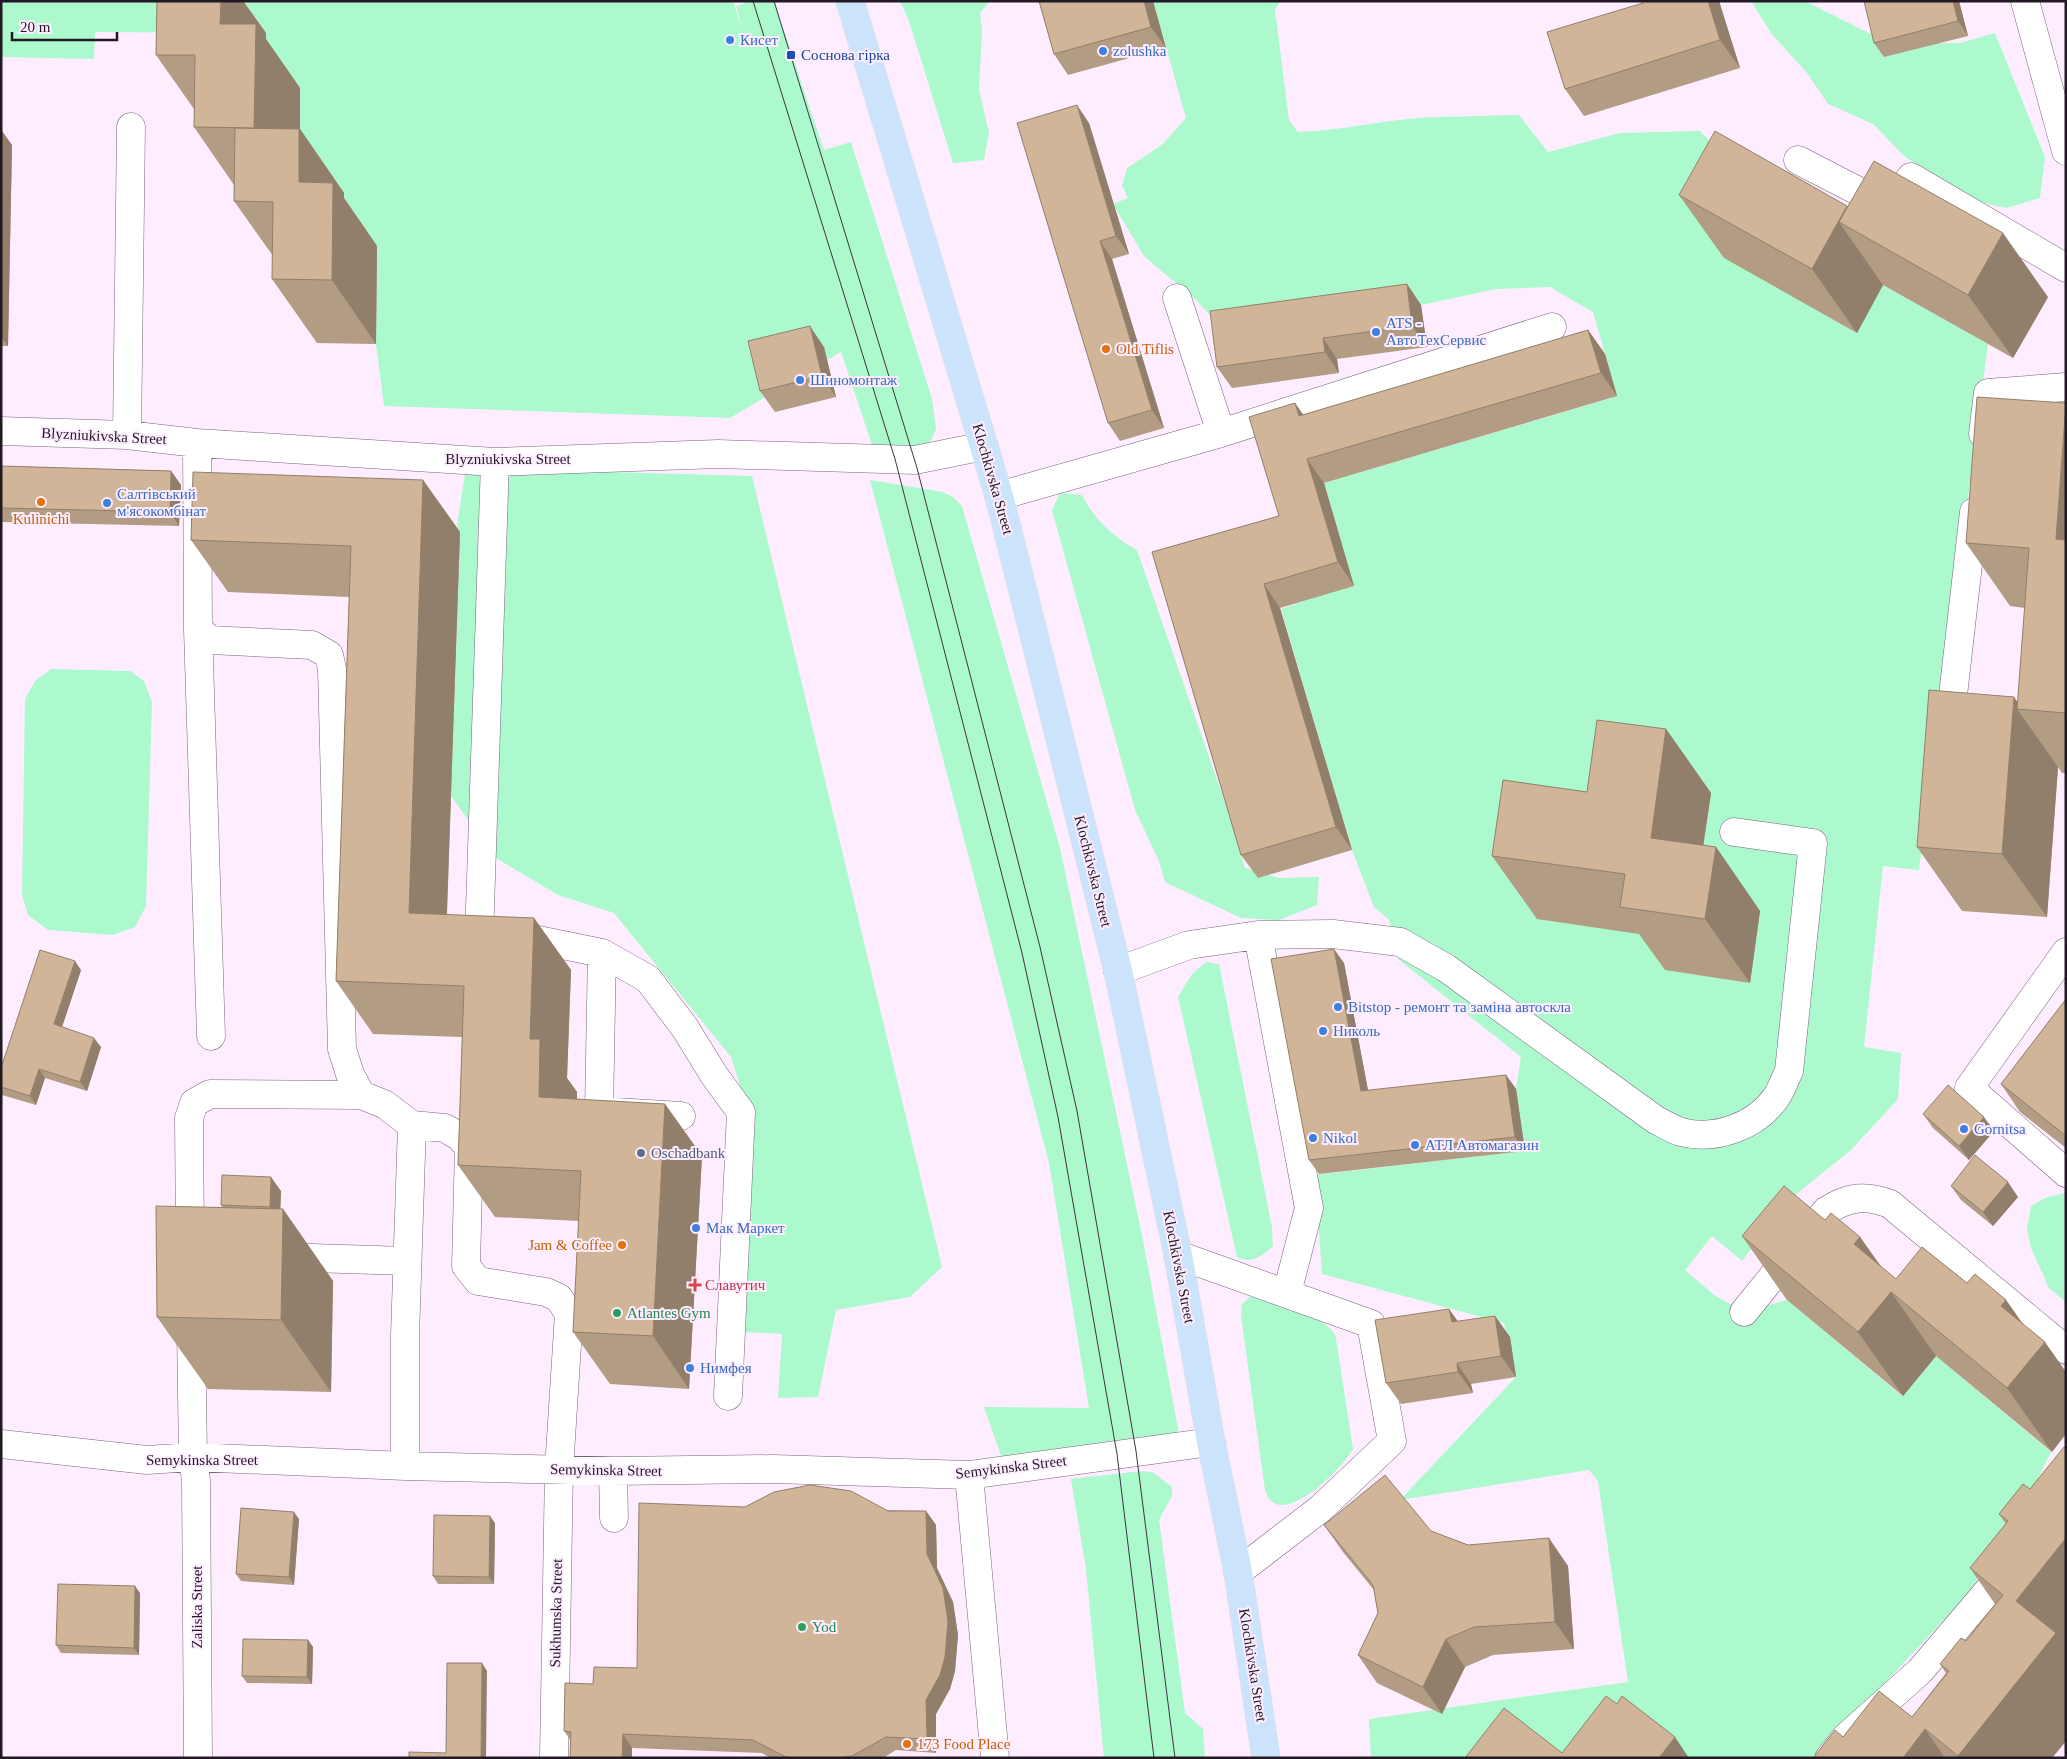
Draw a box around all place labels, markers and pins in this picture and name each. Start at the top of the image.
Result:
place label: Кисет [740,32,779,48]
marker: Кисет [724,34,736,46]
place label: zolushka [1113,43,1167,59]
marker: zolushka [1097,45,1109,57]
place label: Соснова гірка [801,47,890,63]
marker: Соснова гірка [785,49,797,61]
place label: ATS - АвтоТехСервис [1386,315,1486,348]
marker: ATS - АвтоТехСервис [1370,326,1382,338]
place label: Old Tiflis [1116,341,1174,357]
marker: Old Tiflis [1100,343,1112,355]
place label: Шиномонтаж [810,372,898,388]
marker: Шиномонтаж [794,374,806,386]
place label: Салтівський м'ясокомбінат [117,486,207,519]
marker: Kulinichi [35,496,47,508]
marker: Салтівський м'ясокомбінат [101,497,113,509]
place label: Kulinichi [13,511,69,527]
place label: Bitstop - ремонт та заміна автоскла [1348,999,1571,1015]
marker: Bitstop - ремонт та заміна автоскла [1332,1001,1344,1013]
place label: Николь [1333,1023,1380,1039]
marker: Николь [1317,1025,1329,1037]
place label: Gornitsa [1974,1121,2026,1137]
marker: Gornitsa [1958,1123,1970,1135]
place label: Nikol [1323,1130,1357,1146]
marker: Nikol [1307,1132,1319,1144]
place label: АТЛ Автомагазин [1425,1137,1539,1153]
marker: АТЛ Автомагазин [1409,1139,1421,1151]
place label: Oschadbank [651,1145,726,1161]
marker: Oschadbank [635,1147,647,1159]
place label: Мак Маркет [706,1220,785,1236]
marker: Мак Маркет [690,1222,702,1234]
place label: Jam & Coffee [528,1237,612,1253]
marker: Jam & Coffee [616,1239,628,1251]
place label: Славутич [705,1277,766,1293]
marker: Славутич [689,1279,701,1291]
place label: Atlantes Gym [627,1305,711,1321]
marker: Atlantes Gym [611,1307,623,1319]
place label: Нимфея [700,1360,752,1376]
marker: Нимфея [684,1362,696,1374]
place label: Yod [812,1619,837,1635]
marker: Yod [796,1621,808,1633]
place label: 173 Food Place [917,1736,1011,1752]
marker: 173 Food Place [901,1738,913,1750]

